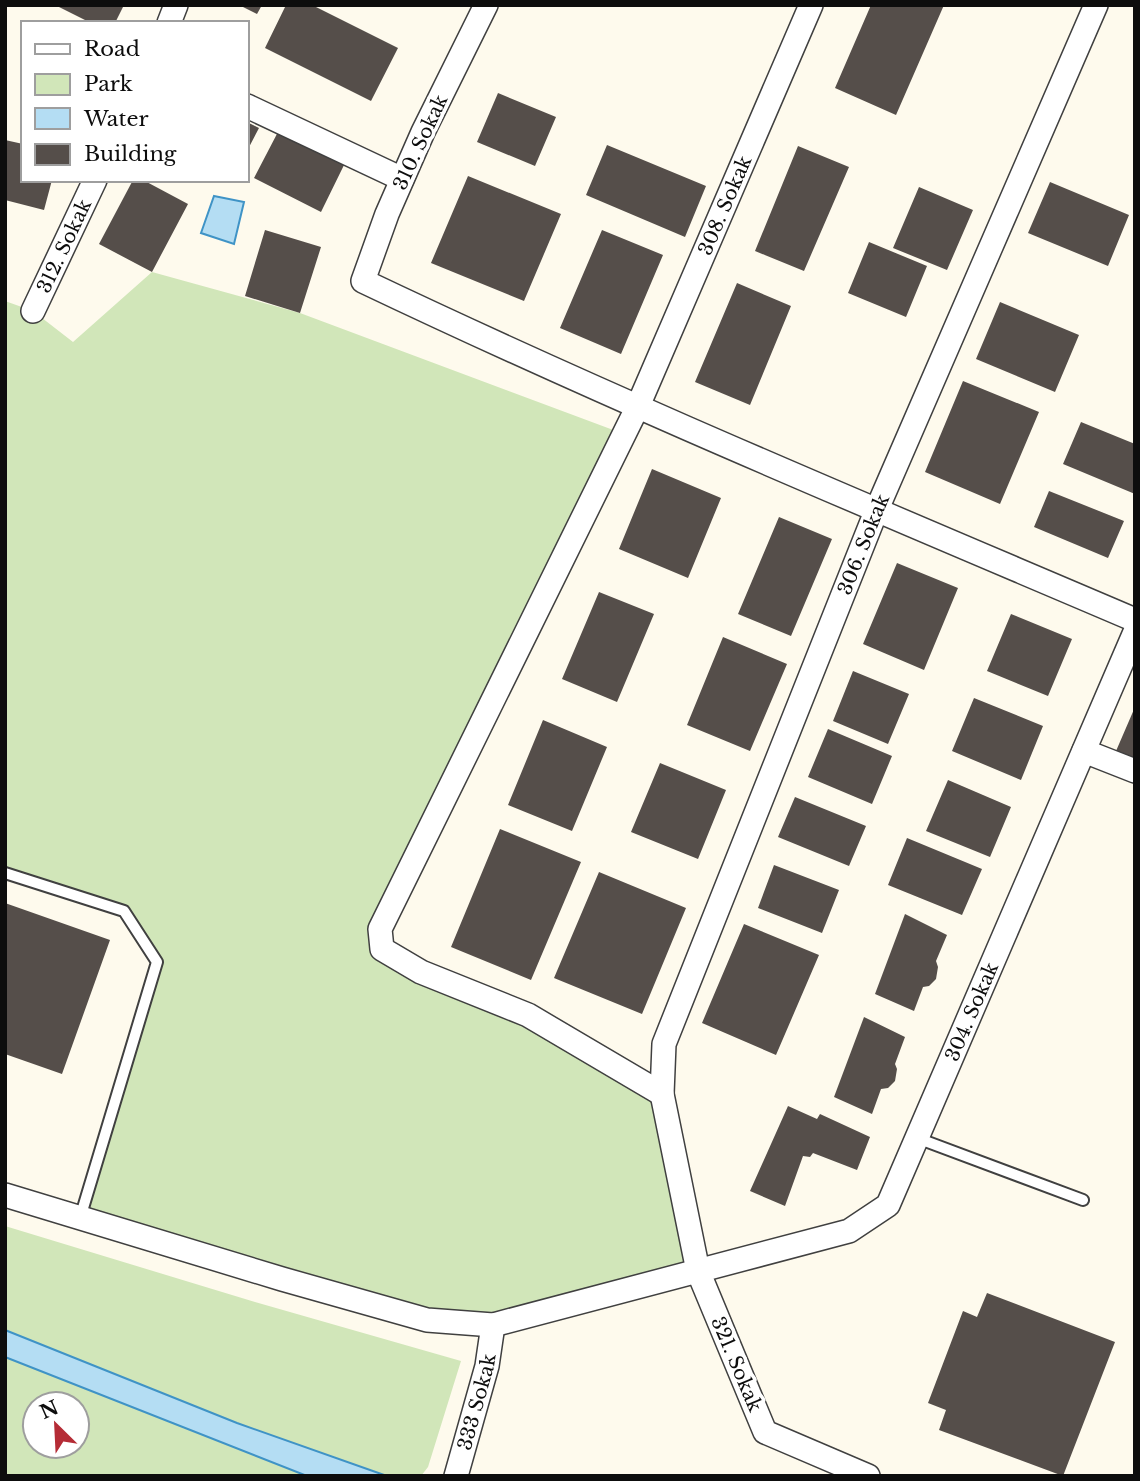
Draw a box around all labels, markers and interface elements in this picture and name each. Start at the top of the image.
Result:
legend [21,21,248,182]
text: Road [84,36,140,62]
text: Park [84,71,133,97]
street label: 310. Sokak [388,91,453,193]
text: Water [83,106,148,132]
text: Building [84,141,177,167]
street label: 308. Sokak [693,152,757,259]
street label: 312. Sokak [32,195,96,297]
street label: 306. Sokak [833,490,894,598]
street label: 304. Sokak [940,959,1003,1065]
street label: 321. Sokak [706,1313,767,1415]
street label: 333 Sokak [453,1352,501,1453]
north arrow [21,1390,91,1460]
text: N [36,1396,62,1424]

